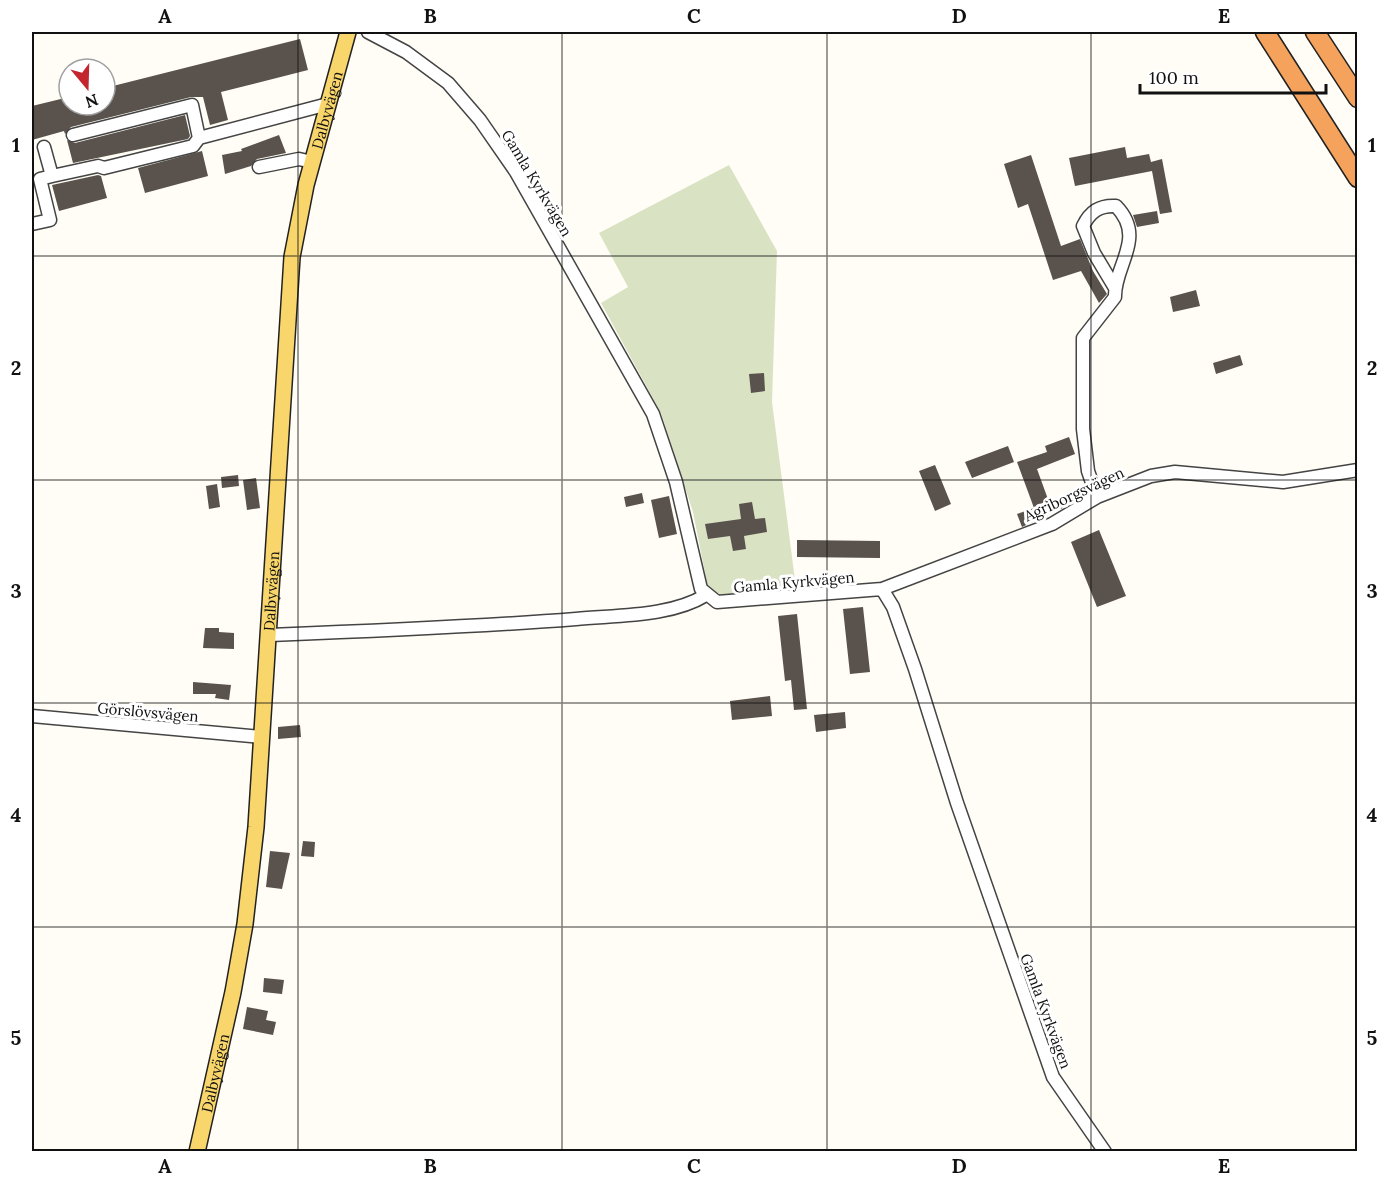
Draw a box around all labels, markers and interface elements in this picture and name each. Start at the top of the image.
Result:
text: A [158,3,172,28]
text: B [423,3,437,28]
text: C [687,3,701,28]
text: D [951,3,967,28]
text: E [1218,3,1230,28]
north arrow [57,57,117,117]
scale bar [1140,57,1326,95]
text: 100 m [1149,66,1199,89]
street label: Dalbyvägen [307,69,346,151]
text: N [83,90,101,113]
street label: Gamla Kyrkvägen [498,126,576,240]
text: 1 [12,132,20,157]
text: 1 [1368,132,1376,157]
text: 2 [11,355,21,380]
text: 2 [1367,355,1377,380]
street label: Agriborgsvägen [1020,463,1127,526]
street label: Dalbyvägen [259,551,283,632]
street label: Gamla Kyrkvägen [733,567,855,597]
text: 3 [10,578,22,603]
text: 3 [1366,578,1378,603]
street label: Görslövsvägen [97,698,199,726]
text: 4 [11,802,22,827]
text: 4 [1367,802,1378,827]
street label: Gamla Kyrkvägen [1016,951,1076,1071]
text: 5 [11,1025,22,1050]
text: 5 [1367,1025,1378,1050]
street label: Dalbyvägen [197,1032,233,1114]
text: A [158,1153,172,1178]
text: B [423,1153,437,1178]
text: C [687,1153,701,1178]
text: D [951,1153,967,1178]
text: E [1218,1153,1230,1178]

